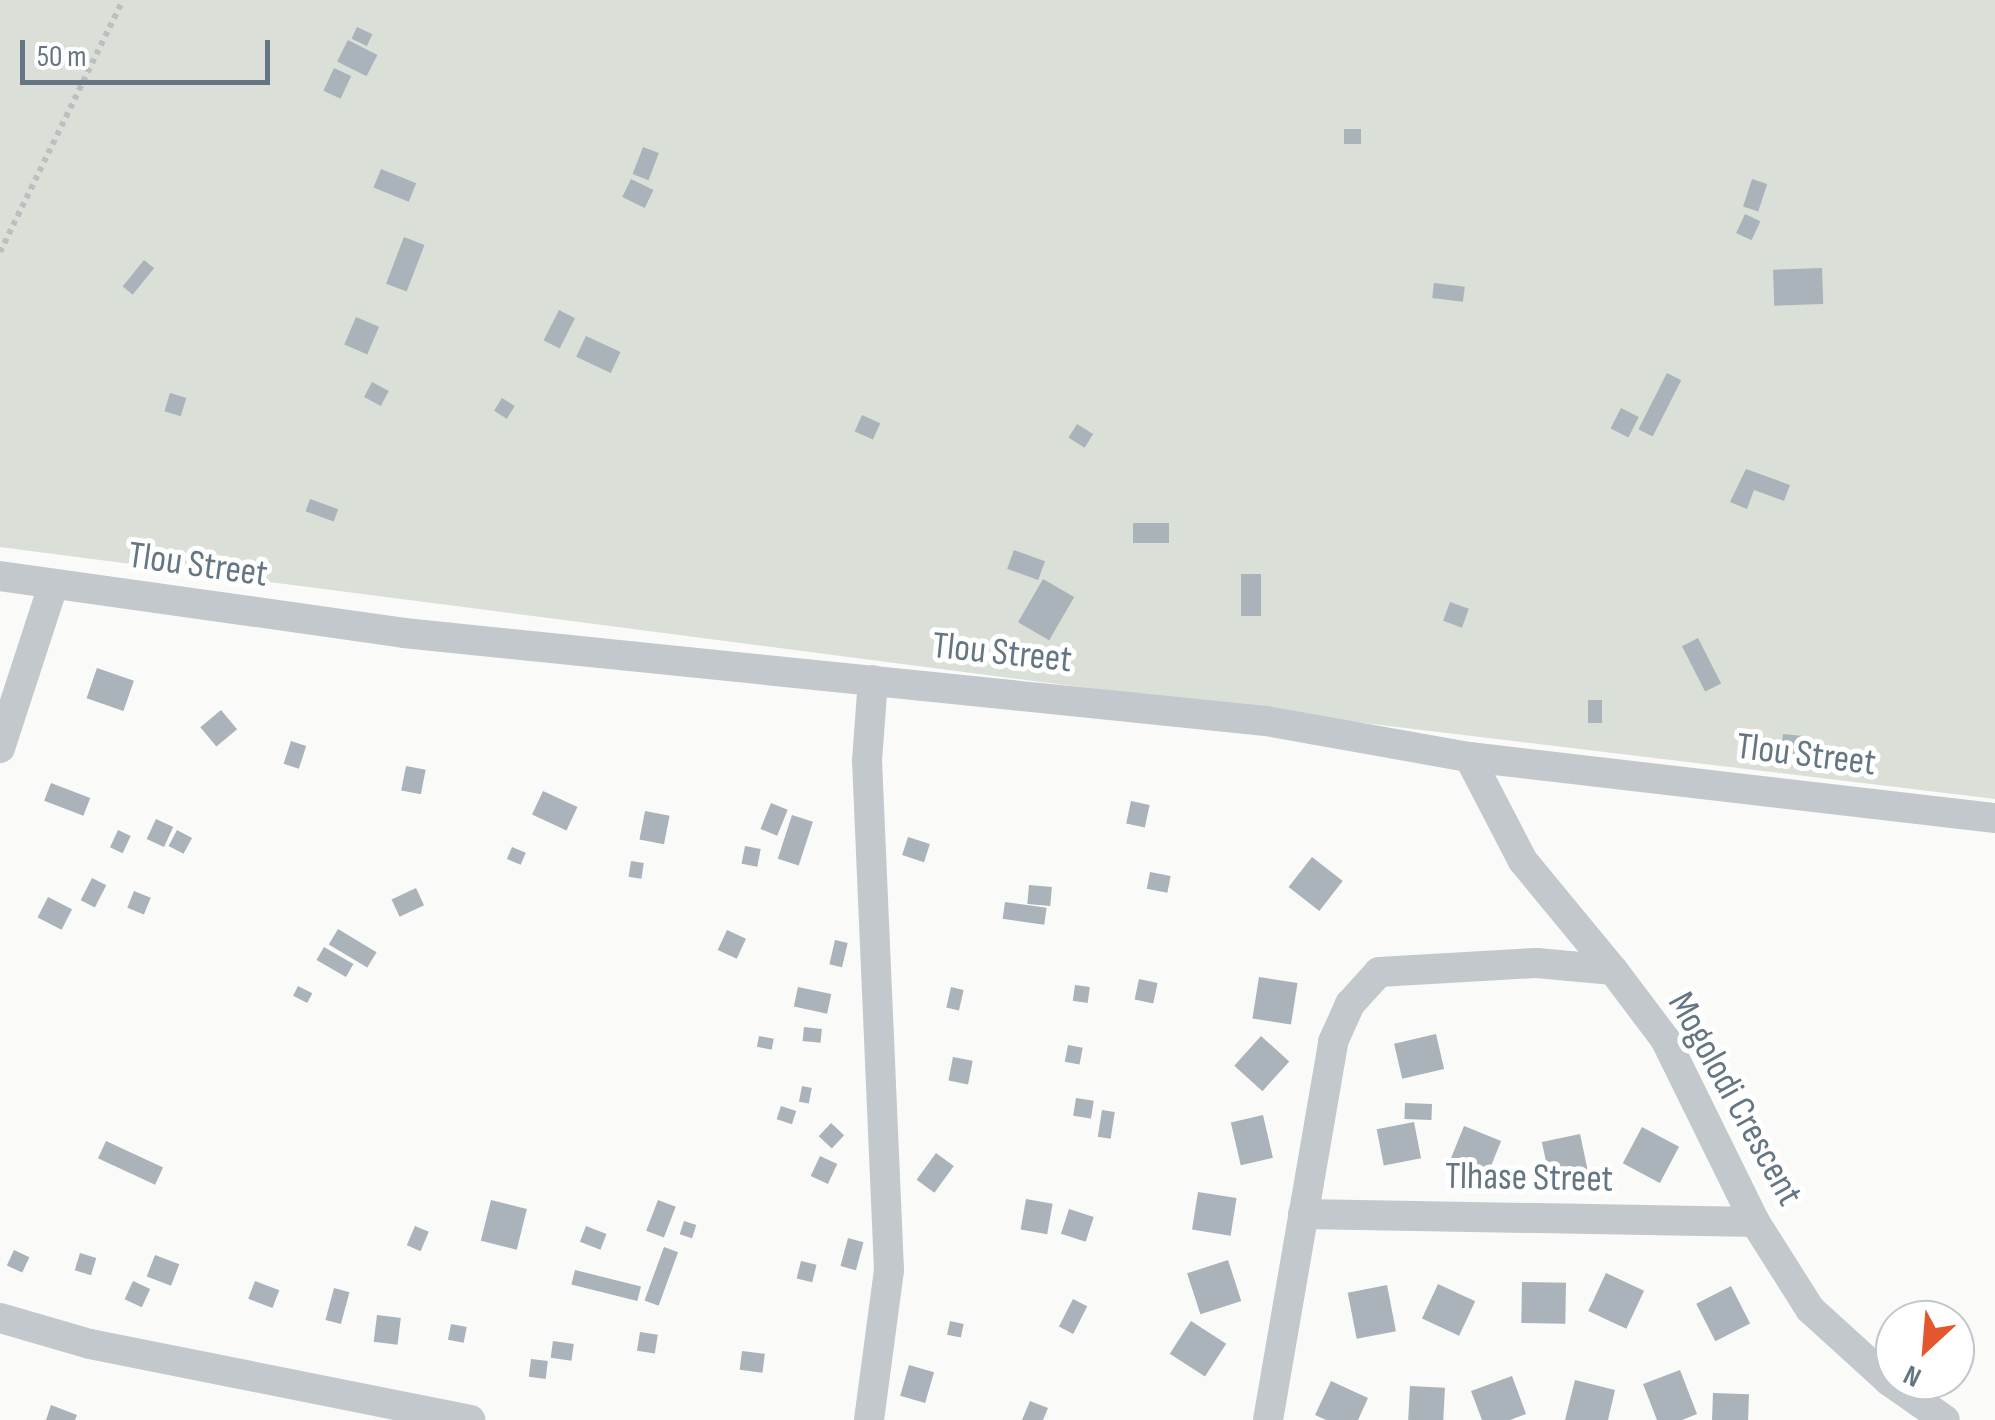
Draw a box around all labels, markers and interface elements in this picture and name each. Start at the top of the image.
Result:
scale bar [25,20,275,82]
text: 50 m [37,39,86,75]
street label: Tlou Street [125,533,271,597]
street label: Tlou Street [930,623,1074,683]
street label: Tlou Street [1734,724,1878,786]
street label: Mogolodi Crescent [1658,984,1812,1214]
street label: Tlhase Street [1445,1154,1613,1202]
north arrow [1875,1300,1975,1400]
text: N [1899,1358,1926,1394]

